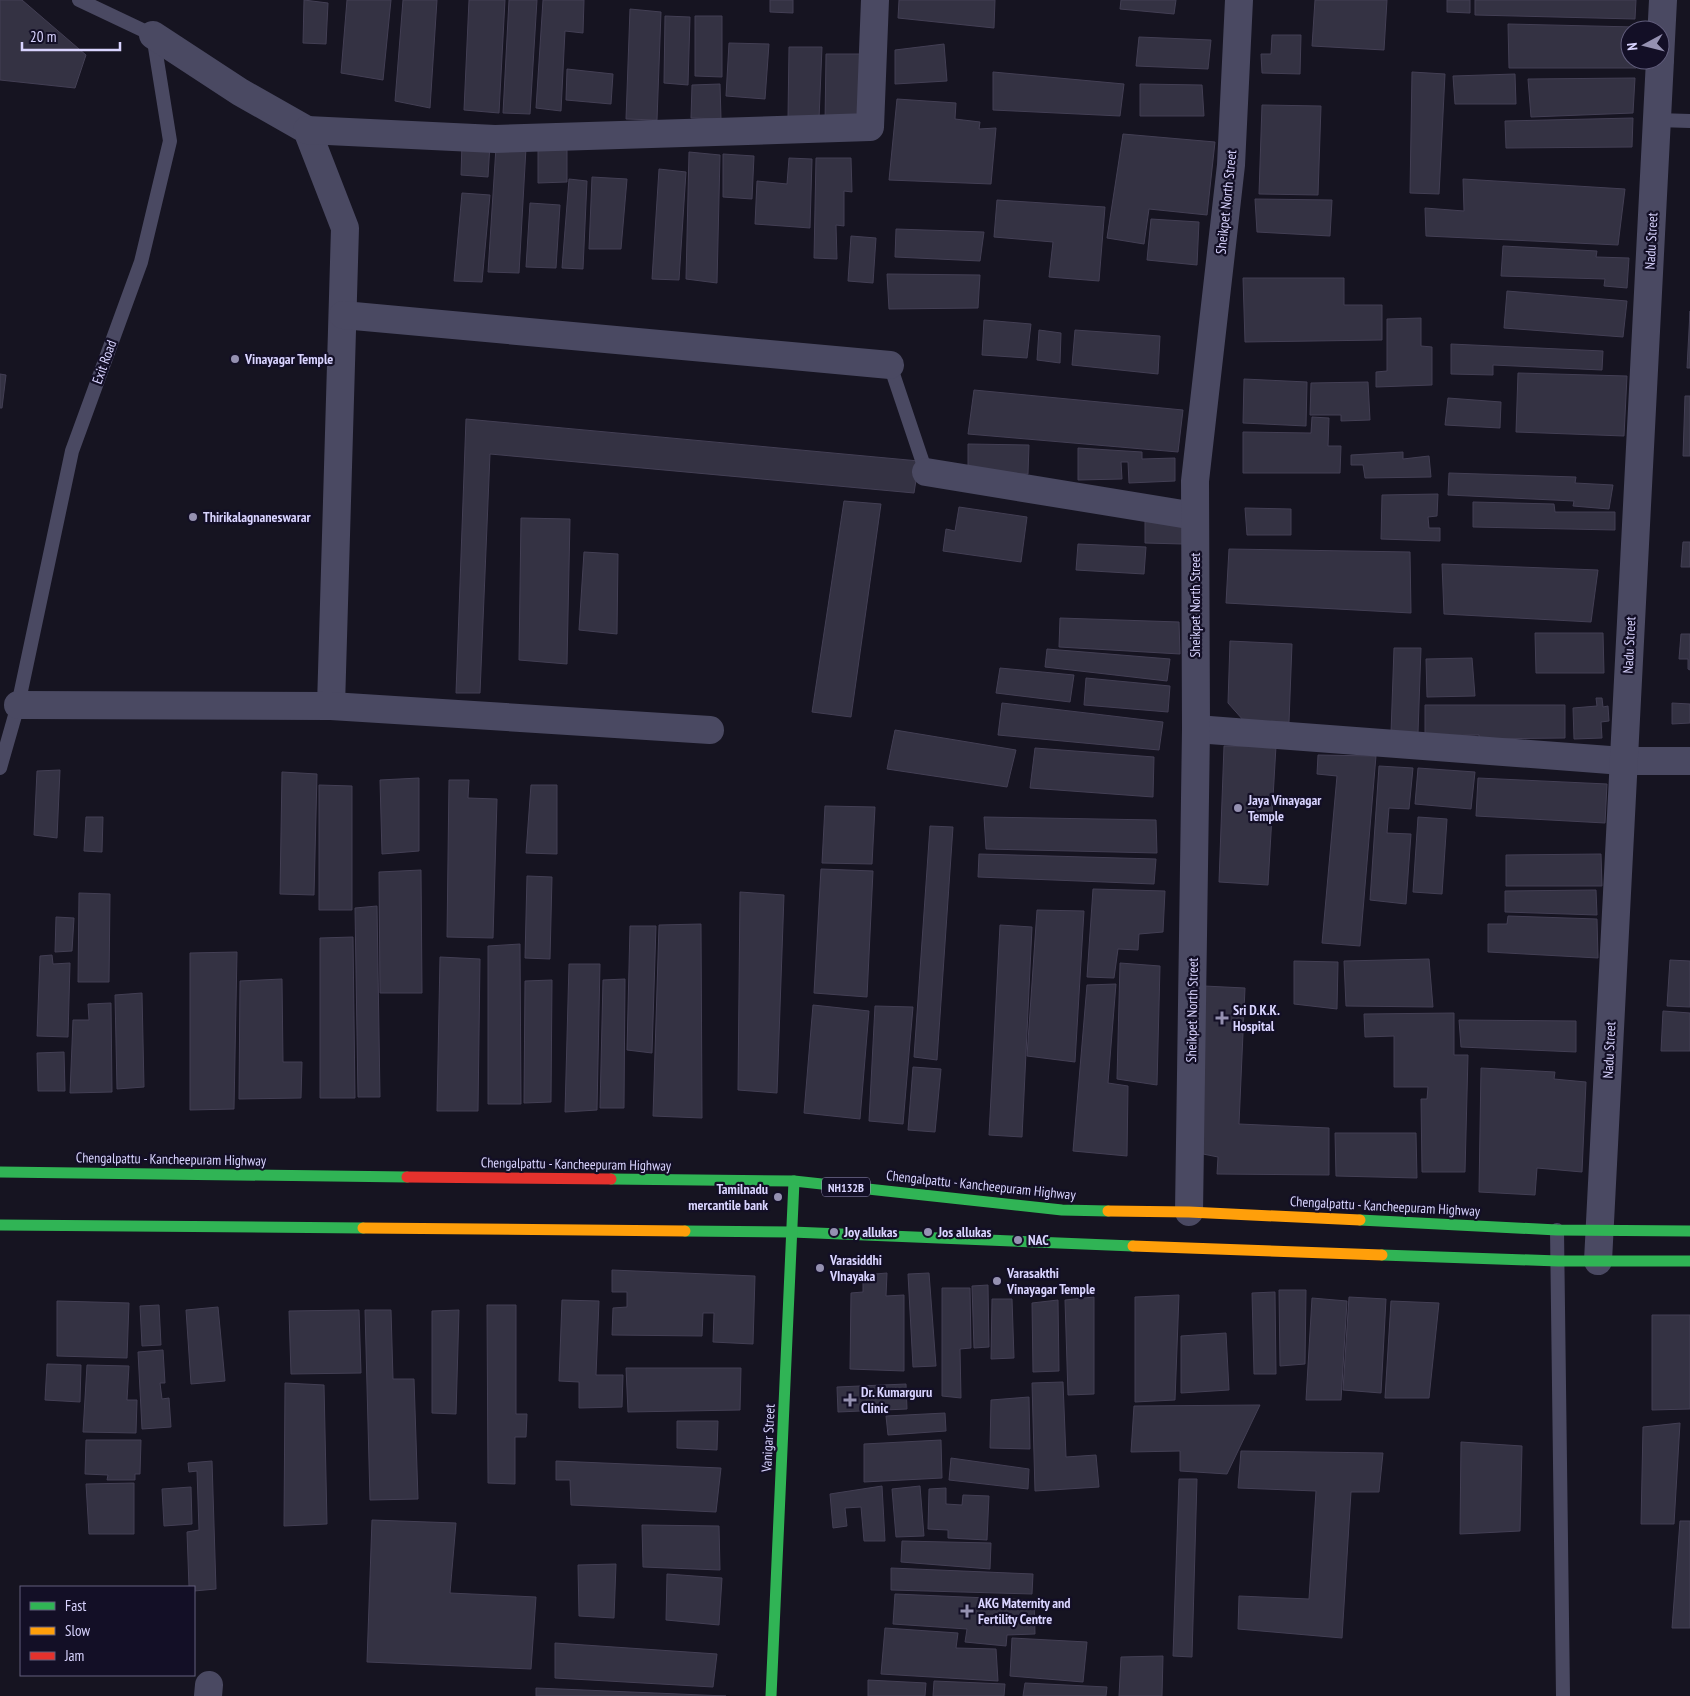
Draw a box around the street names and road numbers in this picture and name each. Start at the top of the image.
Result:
street label: Sheikpet North Street [1212,149,1240,255]
street label: Nadu Street [1641,212,1661,270]
street label: Exit Road [88,338,120,386]
street label: Sheikpet North Street [1186,552,1204,657]
street label: Nadu Street [1619,616,1639,674]
street label: Sheikpet North Street [1182,957,1202,1063]
street label: Nadu Street [1599,1021,1619,1079]
street label: Chengalpattu - Kancheepuram Highway [76,1148,267,1170]
street label: Chengalpattu - Kancheepuram Highway [481,1153,672,1175]
street label: Chengalpattu - Kancheepuram Highway [885,1166,1077,1204]
road number: NH132B [822,1178,870,1196]
street label: Chengalpattu - Kancheepuram Highway [1289,1192,1481,1220]
street label: Vanigar Street [757,1403,779,1473]

